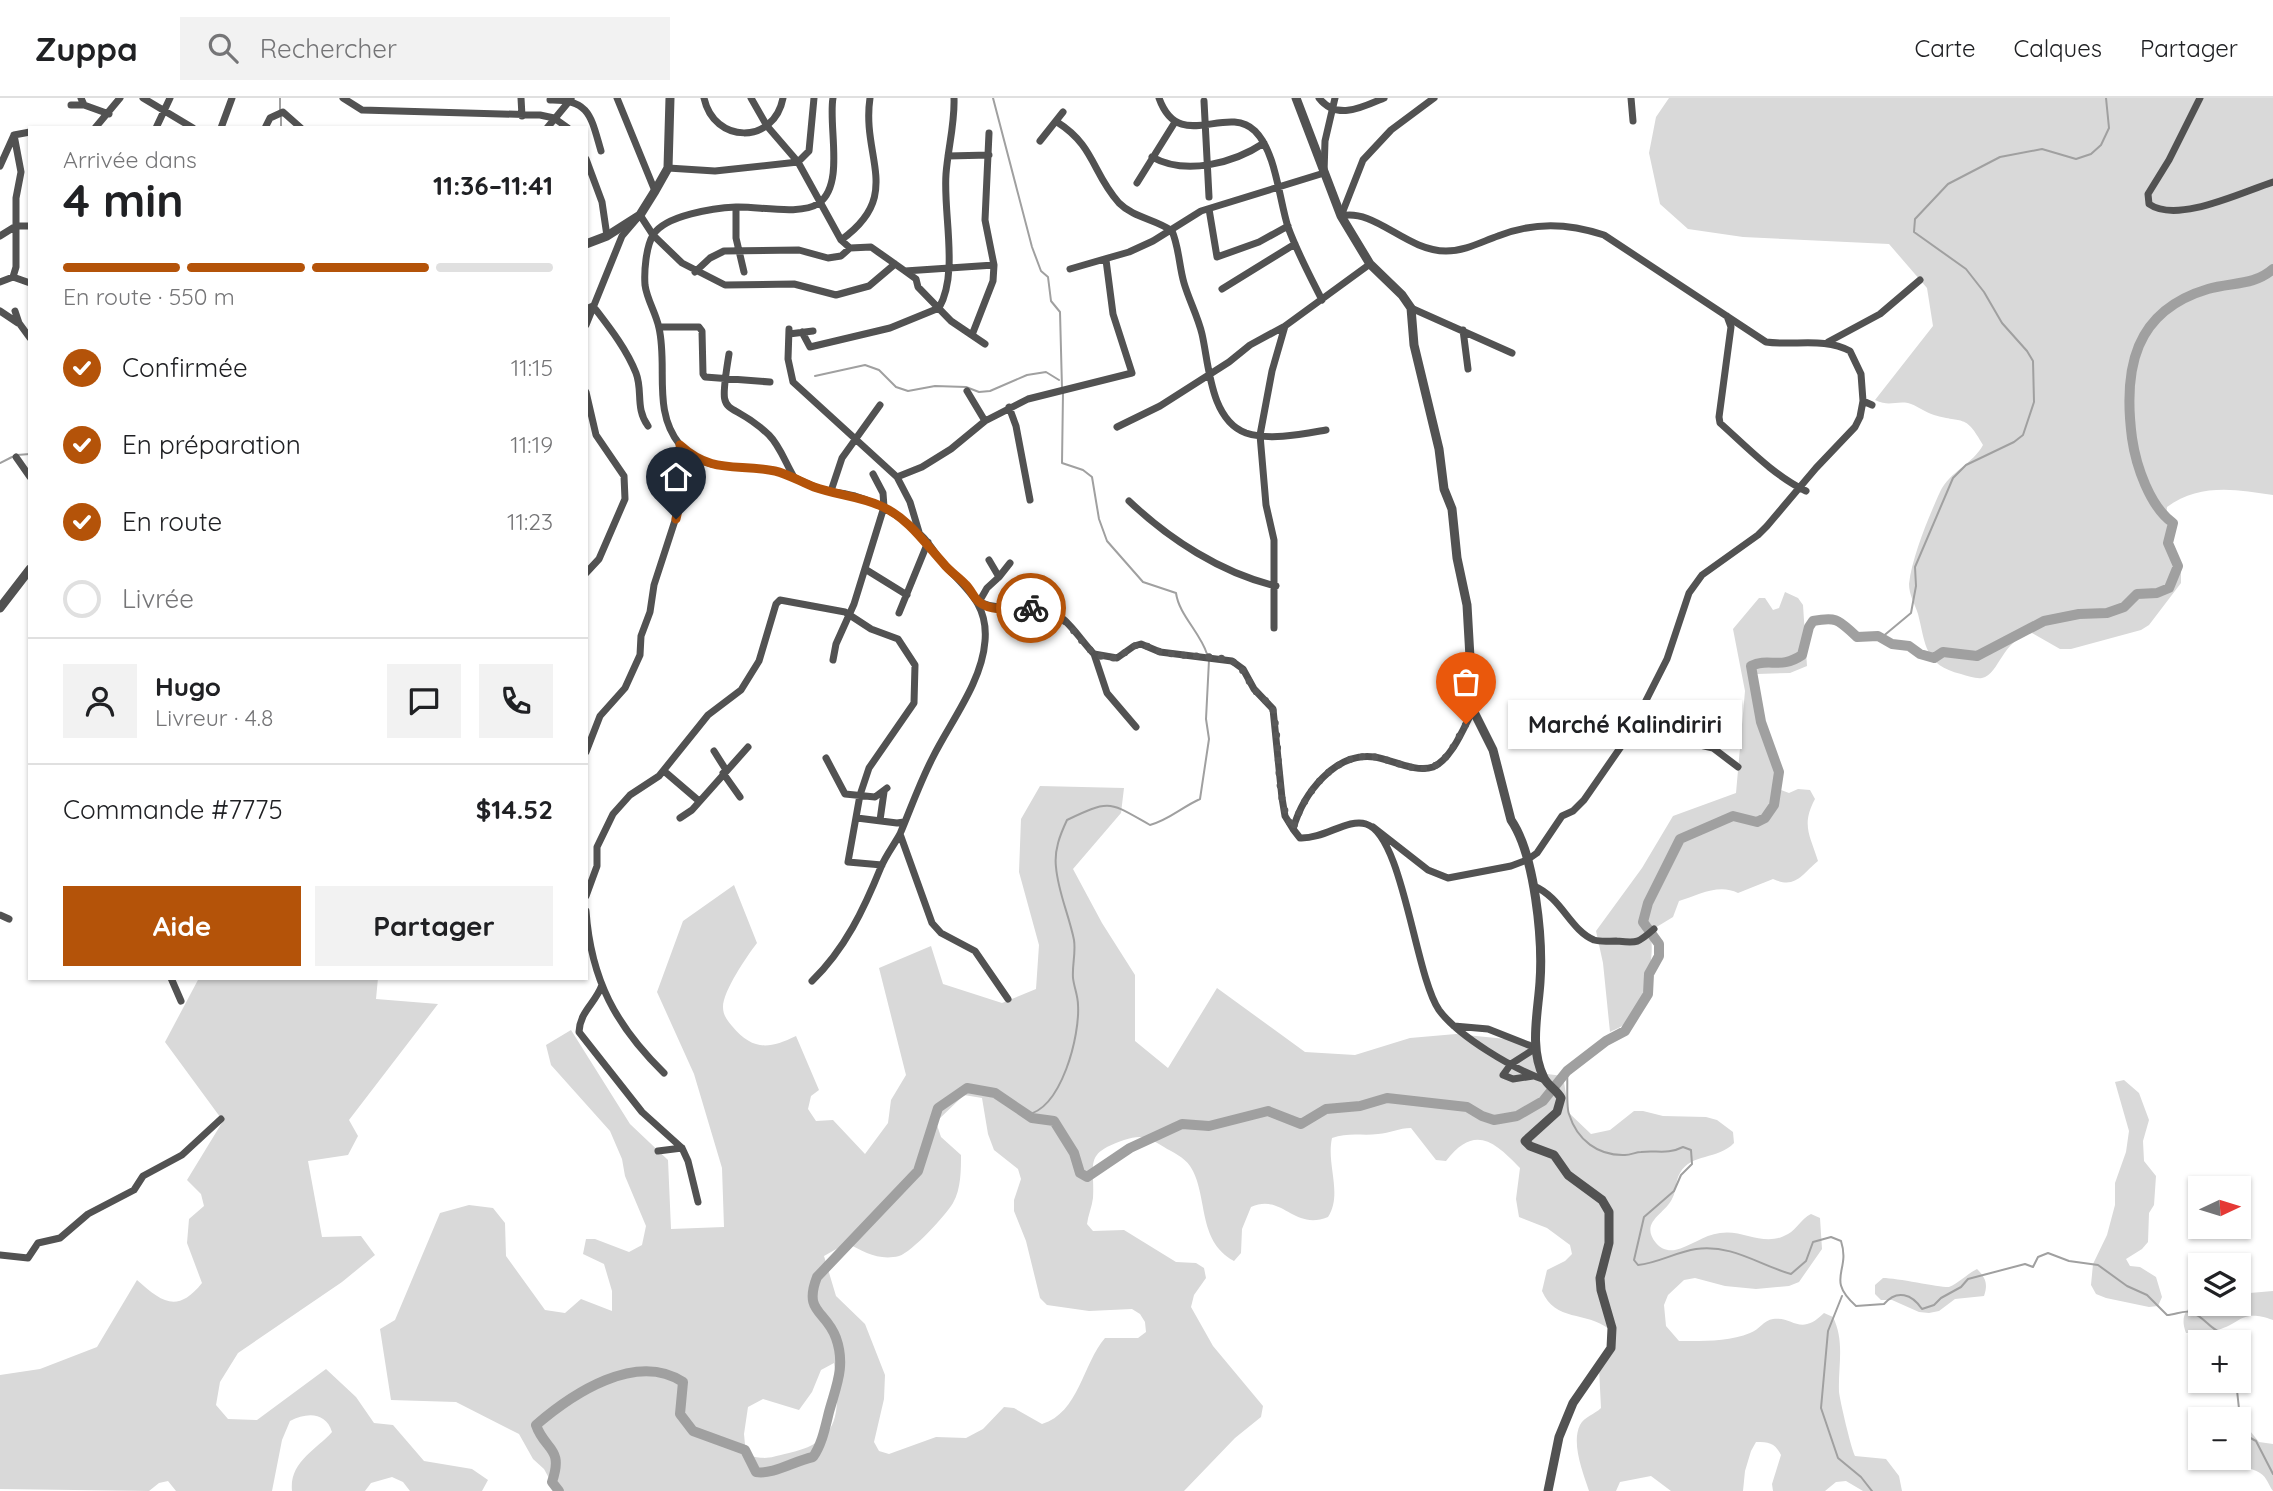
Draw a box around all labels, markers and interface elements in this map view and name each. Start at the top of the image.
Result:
search box [180,17,670,80]
text: Zuppa [35,28,138,69]
icon: search [204,29,242,67]
text: Rechercher [260,32,397,65]
text: Carte [1914,33,1976,63]
text: Calques [2014,33,2102,63]
text: Partager [2140,33,2238,63]
text: Arrivée dans [63,145,197,174]
text: 11:36–11:41 [433,169,553,202]
text: 4 min [63,171,184,229]
text: En route · 550 m [63,282,235,311]
icon: check [63,349,101,387]
text: Confirmée [122,351,248,384]
text: 11:15 [511,353,553,382]
icon: check [63,426,101,464]
text: En préparation [122,428,301,461]
text: 11:19 [510,430,553,459]
pin [646,447,706,519]
icon: home [657,458,695,496]
icon: check [63,503,101,541]
text: En route [122,505,222,538]
text: 11:23 [507,507,553,536]
courier [996,573,1066,643]
text: Livrée [122,582,194,615]
icon: bike [1012,589,1050,627]
pin [1436,652,1496,724]
icon: bag [1447,663,1485,701]
button: person [63,664,137,738]
button: chat [387,664,461,738]
button: phone [479,664,553,738]
text: Hugo [155,670,221,703]
callout: Marché Kalindiriri [1508,700,1742,748]
text: Livreur · 4.8 [155,703,273,732]
text: Marché Kalindiriri [1528,710,1722,739]
text: Commande #7775 [63,793,283,826]
text: $14.52 [476,793,553,826]
button: Aide [63,886,301,966]
button: Partager [315,886,553,966]
north arrow [2188,1176,2250,1239]
map controls [2188,1176,2251,1470]
button: layers [2188,1253,2251,1316]
button: + [2188,1330,2251,1393]
button: − [2188,1407,2251,1470]

